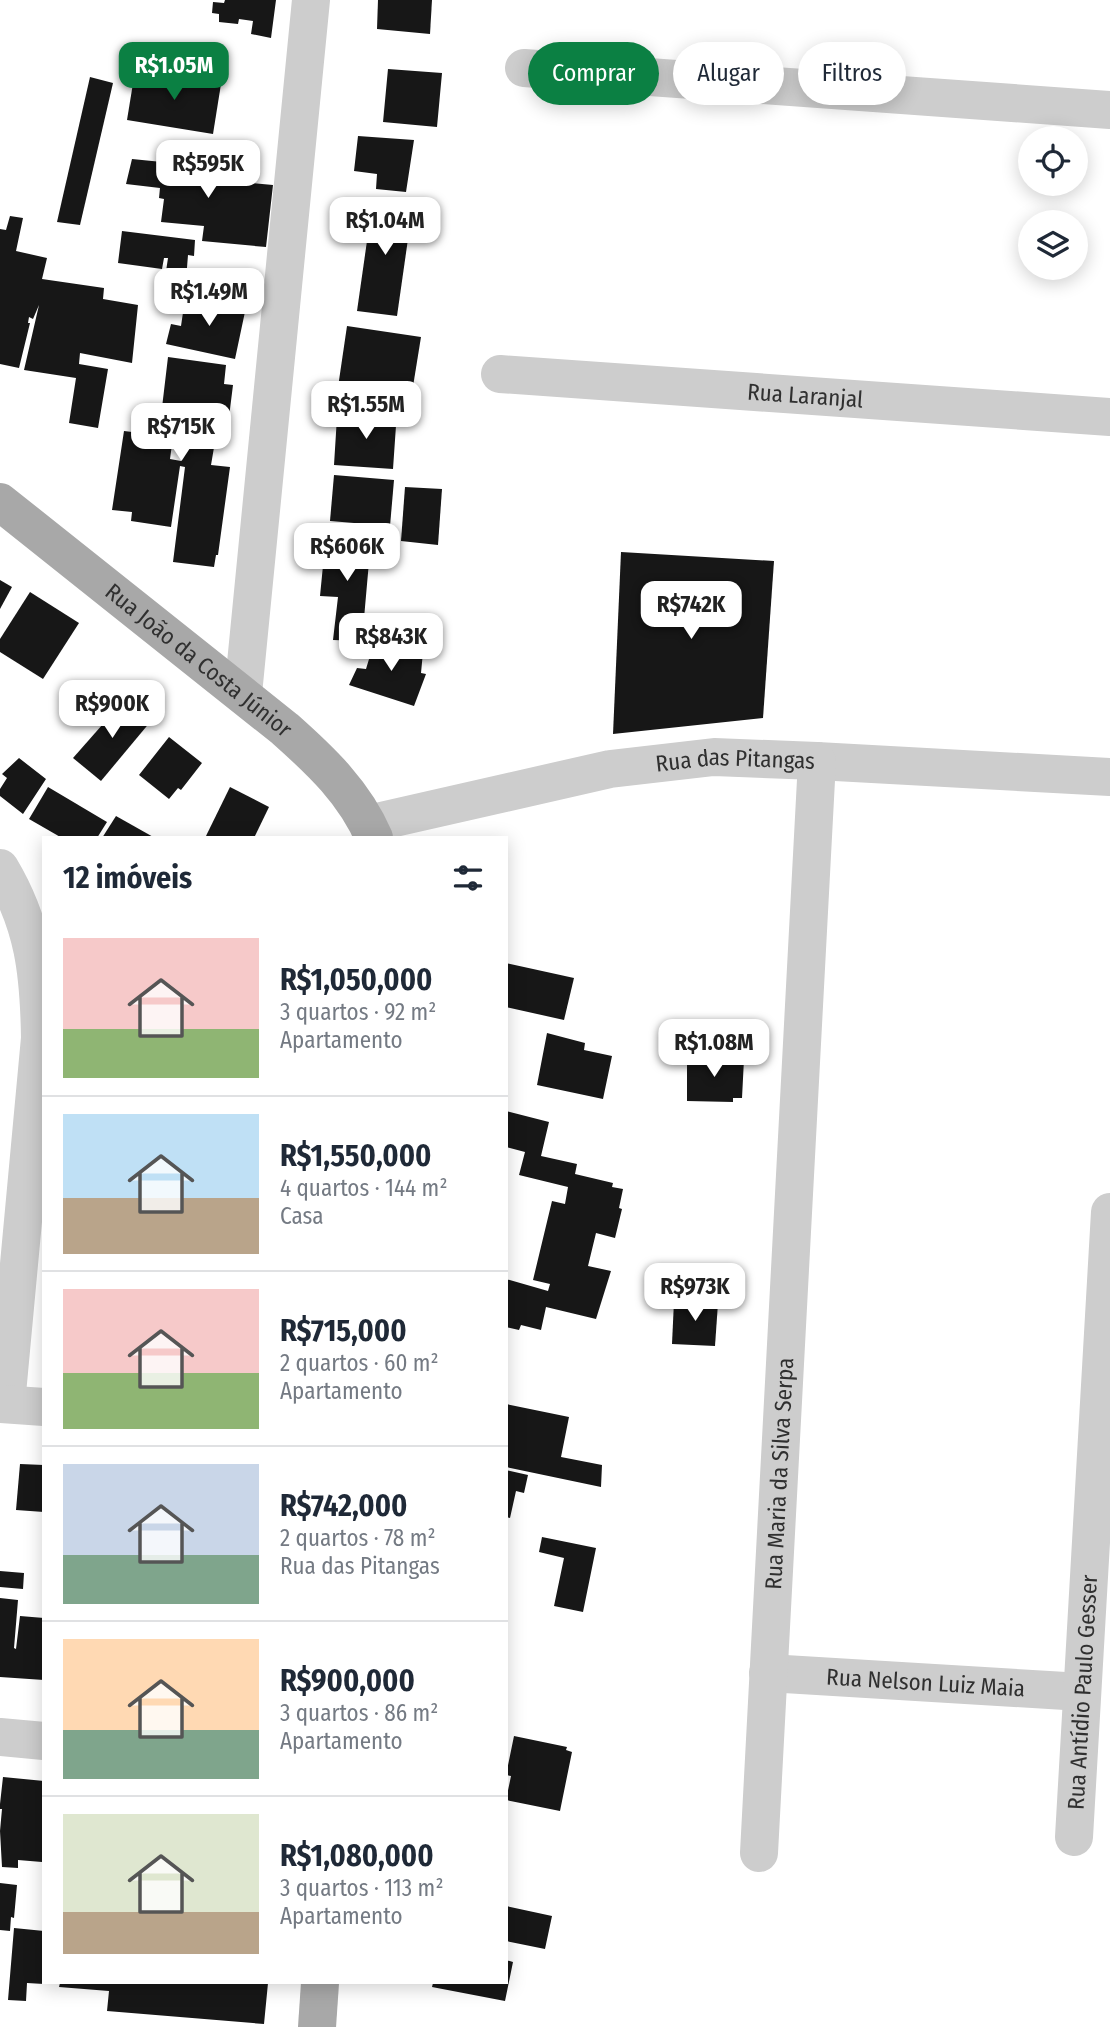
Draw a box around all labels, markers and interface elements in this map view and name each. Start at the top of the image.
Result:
pin: R$1.05M [109,42,239,102]
chip: Comprar [528,42,659,105]
chip: Alugar [673,42,784,105]
chip: Filtros [798,42,906,105]
text: R$1.05M [135,51,213,79]
map controls [1018,126,1088,280]
button: locate [1018,126,1088,196]
pin: R$595K [151,140,265,200]
text: R$595K [172,149,244,177]
pin: R$1.04M [320,198,450,257]
text: R$1.04M [346,206,424,234]
button: layers [1018,210,1088,280]
pin: R$1.49M [144,268,274,328]
text: R$1.49M [170,277,248,305]
street label: Rua Laranjal [746,377,864,414]
pin: R$1.55M [301,382,431,441]
text: R$1.55M [327,390,405,418]
pin: R$715K [124,404,238,463]
text: R$715K [147,412,215,440]
pin: R$606K [290,524,404,583]
text: R$606K [310,532,384,560]
street label: Rua João da Costa Júnior [100,577,298,743]
pin: R$742K [634,582,748,641]
text: R$742K [657,590,725,618]
pin: R$843K [334,614,448,673]
text: R$843K [355,622,427,650]
pin: R$900K [55,680,169,740]
text: R$900K [75,689,149,717]
street label: Rua das Pitangas [654,743,816,778]
icon: filters [449,859,487,897]
text: 12 imóveis [63,860,192,896]
text: R$1,050,000 [280,962,433,998]
icon: home [119,966,203,1050]
text: 3 quartos · 92 m² [280,998,436,1026]
pin: R$1.08M [649,1020,779,1079]
text: Apartamento [280,1026,403,1054]
text: R$1.08M [674,1028,754,1056]
text: R$1,550,000 [280,1138,431,1174]
icon: home [119,1142,203,1226]
text: 4 quartos · 144 m² [280,1174,448,1202]
text: Casa [280,1202,324,1230]
pin: R$973K [638,1264,752,1323]
text: R$973K [660,1272,730,1300]
text: R$715,000 [280,1313,407,1349]
icon: home [119,1317,203,1401]
text: 2 quartos · 60 m² [280,1349,439,1377]
street label: Rua Maria da Silva Serpa [759,1357,799,1590]
text: Apartamento [280,1377,403,1405]
text: R$742,000 [280,1488,407,1524]
icon: home [119,1492,203,1576]
text: 2 quartos · 78 m² [280,1524,436,1552]
text: Rua das Pitangas [280,1552,440,1580]
street label: Rua Antídio Paulo Gesser [1062,1574,1103,1811]
text: R$900,000 [280,1663,415,1699]
street label: Rua Nelson Luiz Maia [826,1663,1026,1703]
icon: home [119,1667,203,1751]
text: 3 quartos · 86 m² [280,1699,438,1727]
text: Apartamento [280,1727,403,1755]
text: R$1,080,000 [280,1838,434,1874]
icon: home [119,1842,203,1926]
text: 3 quartos · 113 m² [280,1874,444,1902]
text: Apartamento [280,1902,403,1930]

